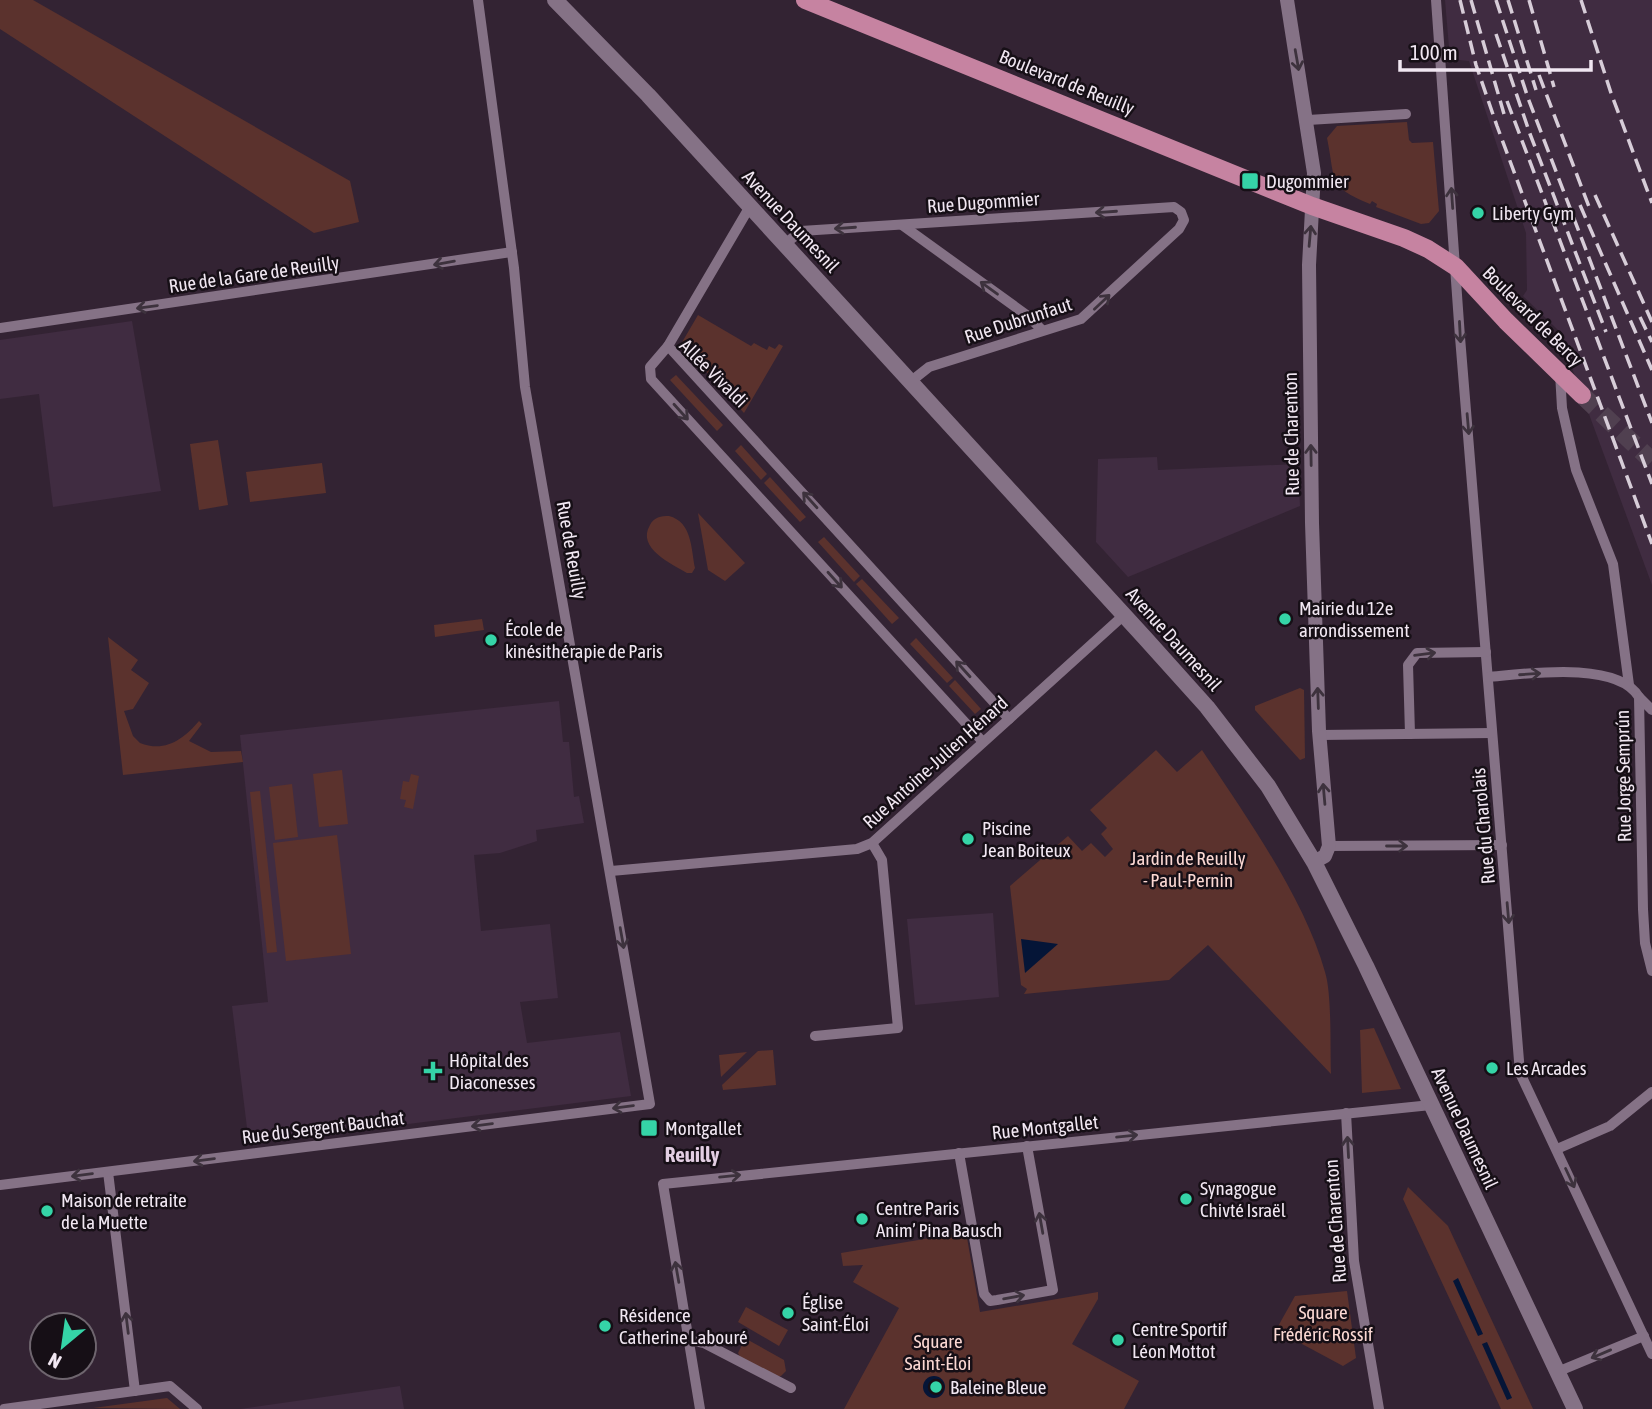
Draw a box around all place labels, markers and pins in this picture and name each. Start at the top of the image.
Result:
place label: Dugommier [1266,170,1349,192]
marker: Dugommier [1240,171,1260,191]
place label: Liberty Gym [1492,202,1574,224]
marker: Liberty Gym [1470,205,1486,221]
place label: Mairie du 12e arrondissement [1299,597,1410,641]
marker: Mairie du 12e arrondissement [1277,611,1293,627]
place label: École de kinésithérapie de Paris [505,618,663,662]
marker: École de kinésithérapie de Paris [483,632,499,648]
place label: Piscine Jean Boiteux [982,817,1071,861]
marker: Piscine Jean Boiteux [960,831,976,847]
place label: Hôpital des Diaconesses [449,1049,536,1093]
place label: Les Arcades [1506,1057,1587,1079]
marker: Les Arcades [1484,1060,1500,1076]
marker: Hôpital des Diaconesses [423,1061,443,1081]
place label: Montgallet [665,1117,742,1139]
marker: Montgallet [639,1118,659,1138]
place label: Synagogue Chivté Israël [1200,1177,1286,1221]
place label: Maison de retraite de la Muette [61,1189,187,1233]
marker: Synagogue Chivté Israël [1178,1191,1194,1207]
place label: Centre Paris Anim’ Pina Bausch [876,1197,1002,1241]
marker: Maison de retraite de la Muette [39,1203,55,1219]
marker: Centre Paris Anim’ Pina Bausch [854,1211,870,1227]
place label: Église Saint-Éloi [802,1291,869,1335]
place label: Résidence Catherine Labouré [619,1304,748,1348]
marker: Église Saint-Éloi [780,1305,796,1321]
marker: Résidence Catherine Labouré [597,1318,613,1334]
place label: Centre Sportif Léon Mottot [1132,1318,1227,1362]
marker: Centre Sportif Léon Mottot [1110,1332,1126,1348]
place label: Baleine Bleue [950,1376,1046,1398]
marker: Baleine Bleue [928,1379,944,1395]

